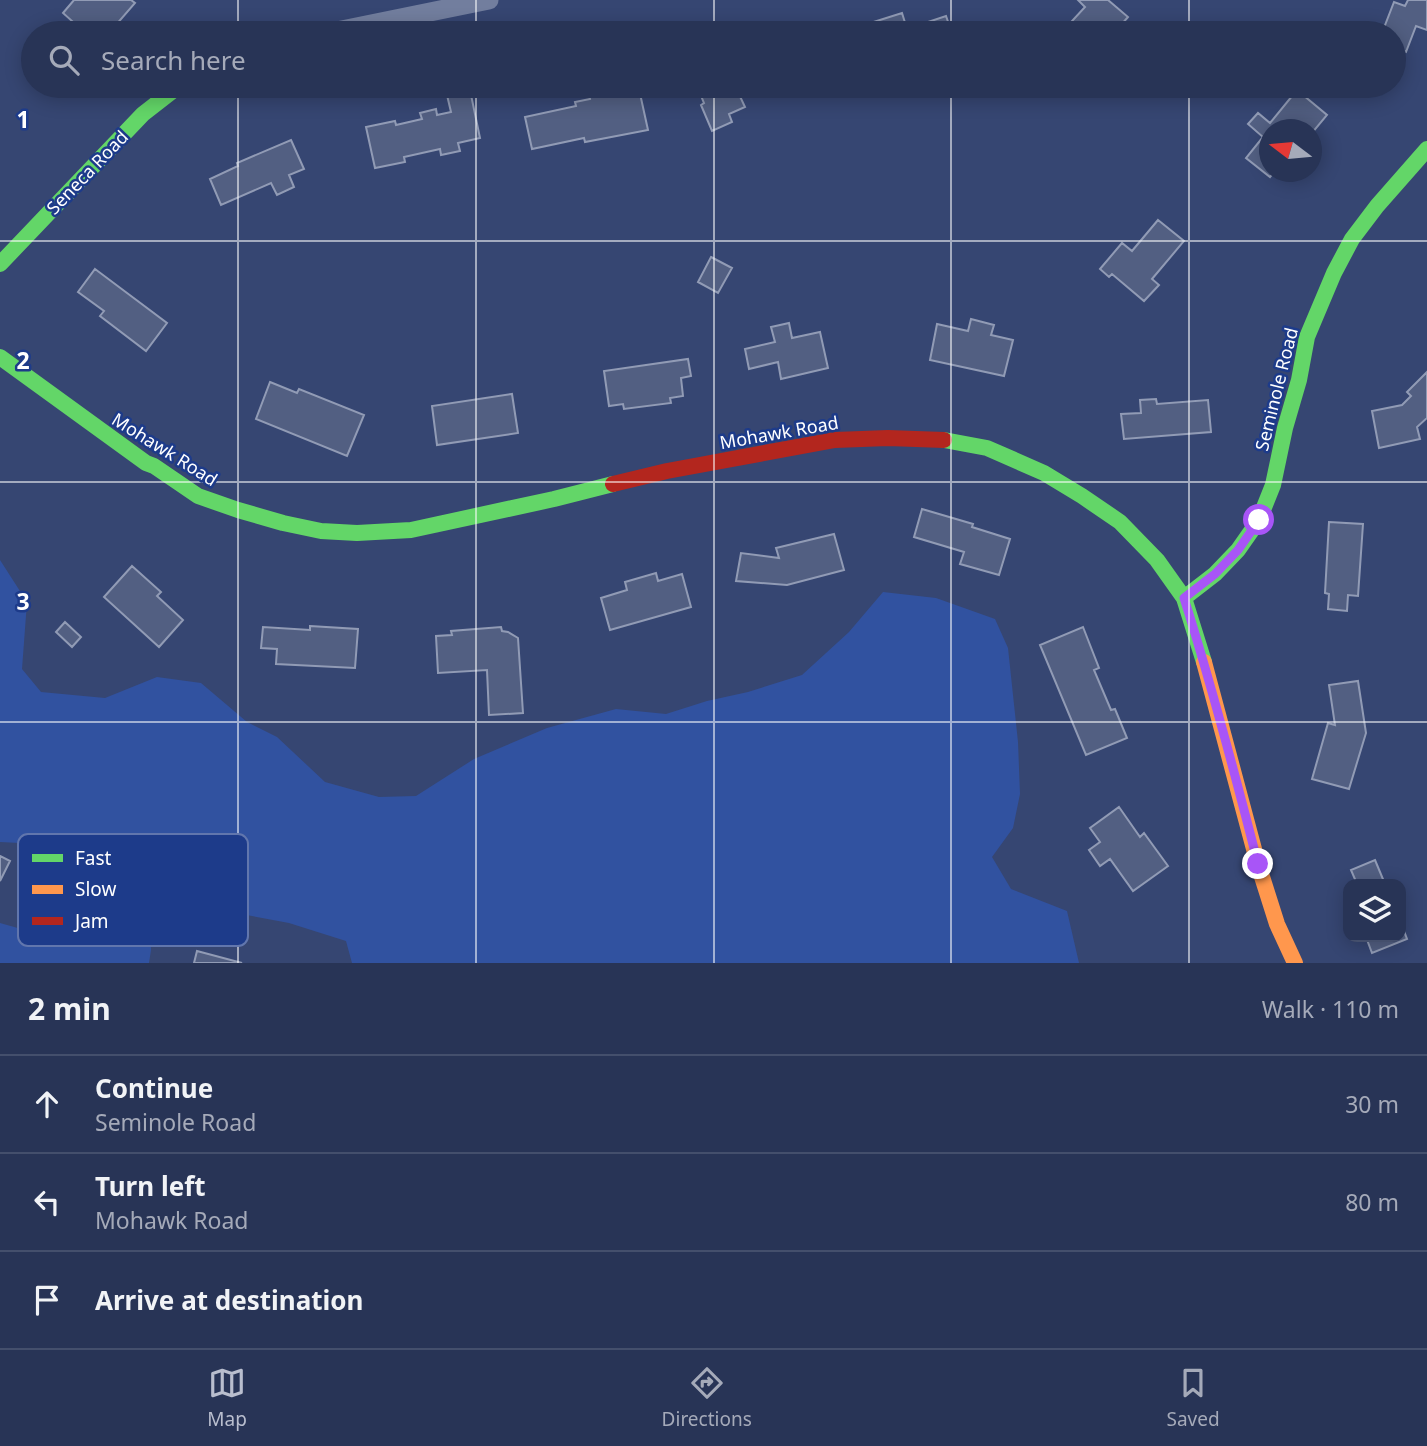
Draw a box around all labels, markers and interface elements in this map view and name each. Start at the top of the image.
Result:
search box [21,21,1406,98]
icon: search [45,41,83,79]
text: Search here [101,42,246,78]
text: 1 [16,103,30,135]
north arrow [1259,119,1322,182]
street label: Seneca Road [41,125,133,219]
street label: Seminole Road [1249,325,1303,453]
text: 2 [16,344,30,376]
street label: Mohawk Road [108,407,222,491]
street label: Mohawk Road [718,410,840,454]
route start [1243,504,1274,535]
text: 3 [16,585,30,617]
legend [18,834,248,946]
text: Fast [75,845,112,871]
route end [1242,848,1273,879]
text: Slow [75,876,116,902]
map controls [1343,879,1406,942]
button: layers [1343,879,1406,942]
text: Jam [73,908,109,934]
text: 2 min [28,988,111,1029]
text: Walk · 110 m [1262,993,1399,1025]
text: Continue [95,1070,213,1106]
icon: ahead [28,1085,66,1123]
text: 30 m [1345,1088,1399,1120]
text: Seminole Road [95,1106,256,1138]
text: Turn left [95,1168,206,1204]
icon: left [28,1183,66,1221]
text: 80 m [1345,1186,1399,1218]
text: Mohawk Road [95,1204,249,1236]
icon: arrive [28,1281,66,1319]
text: Arrive at destination [95,1282,364,1318]
tab: Map [207,1364,247,1432]
tab: Directions [662,1364,752,1432]
tab: Saved [1166,1364,1220,1432]

